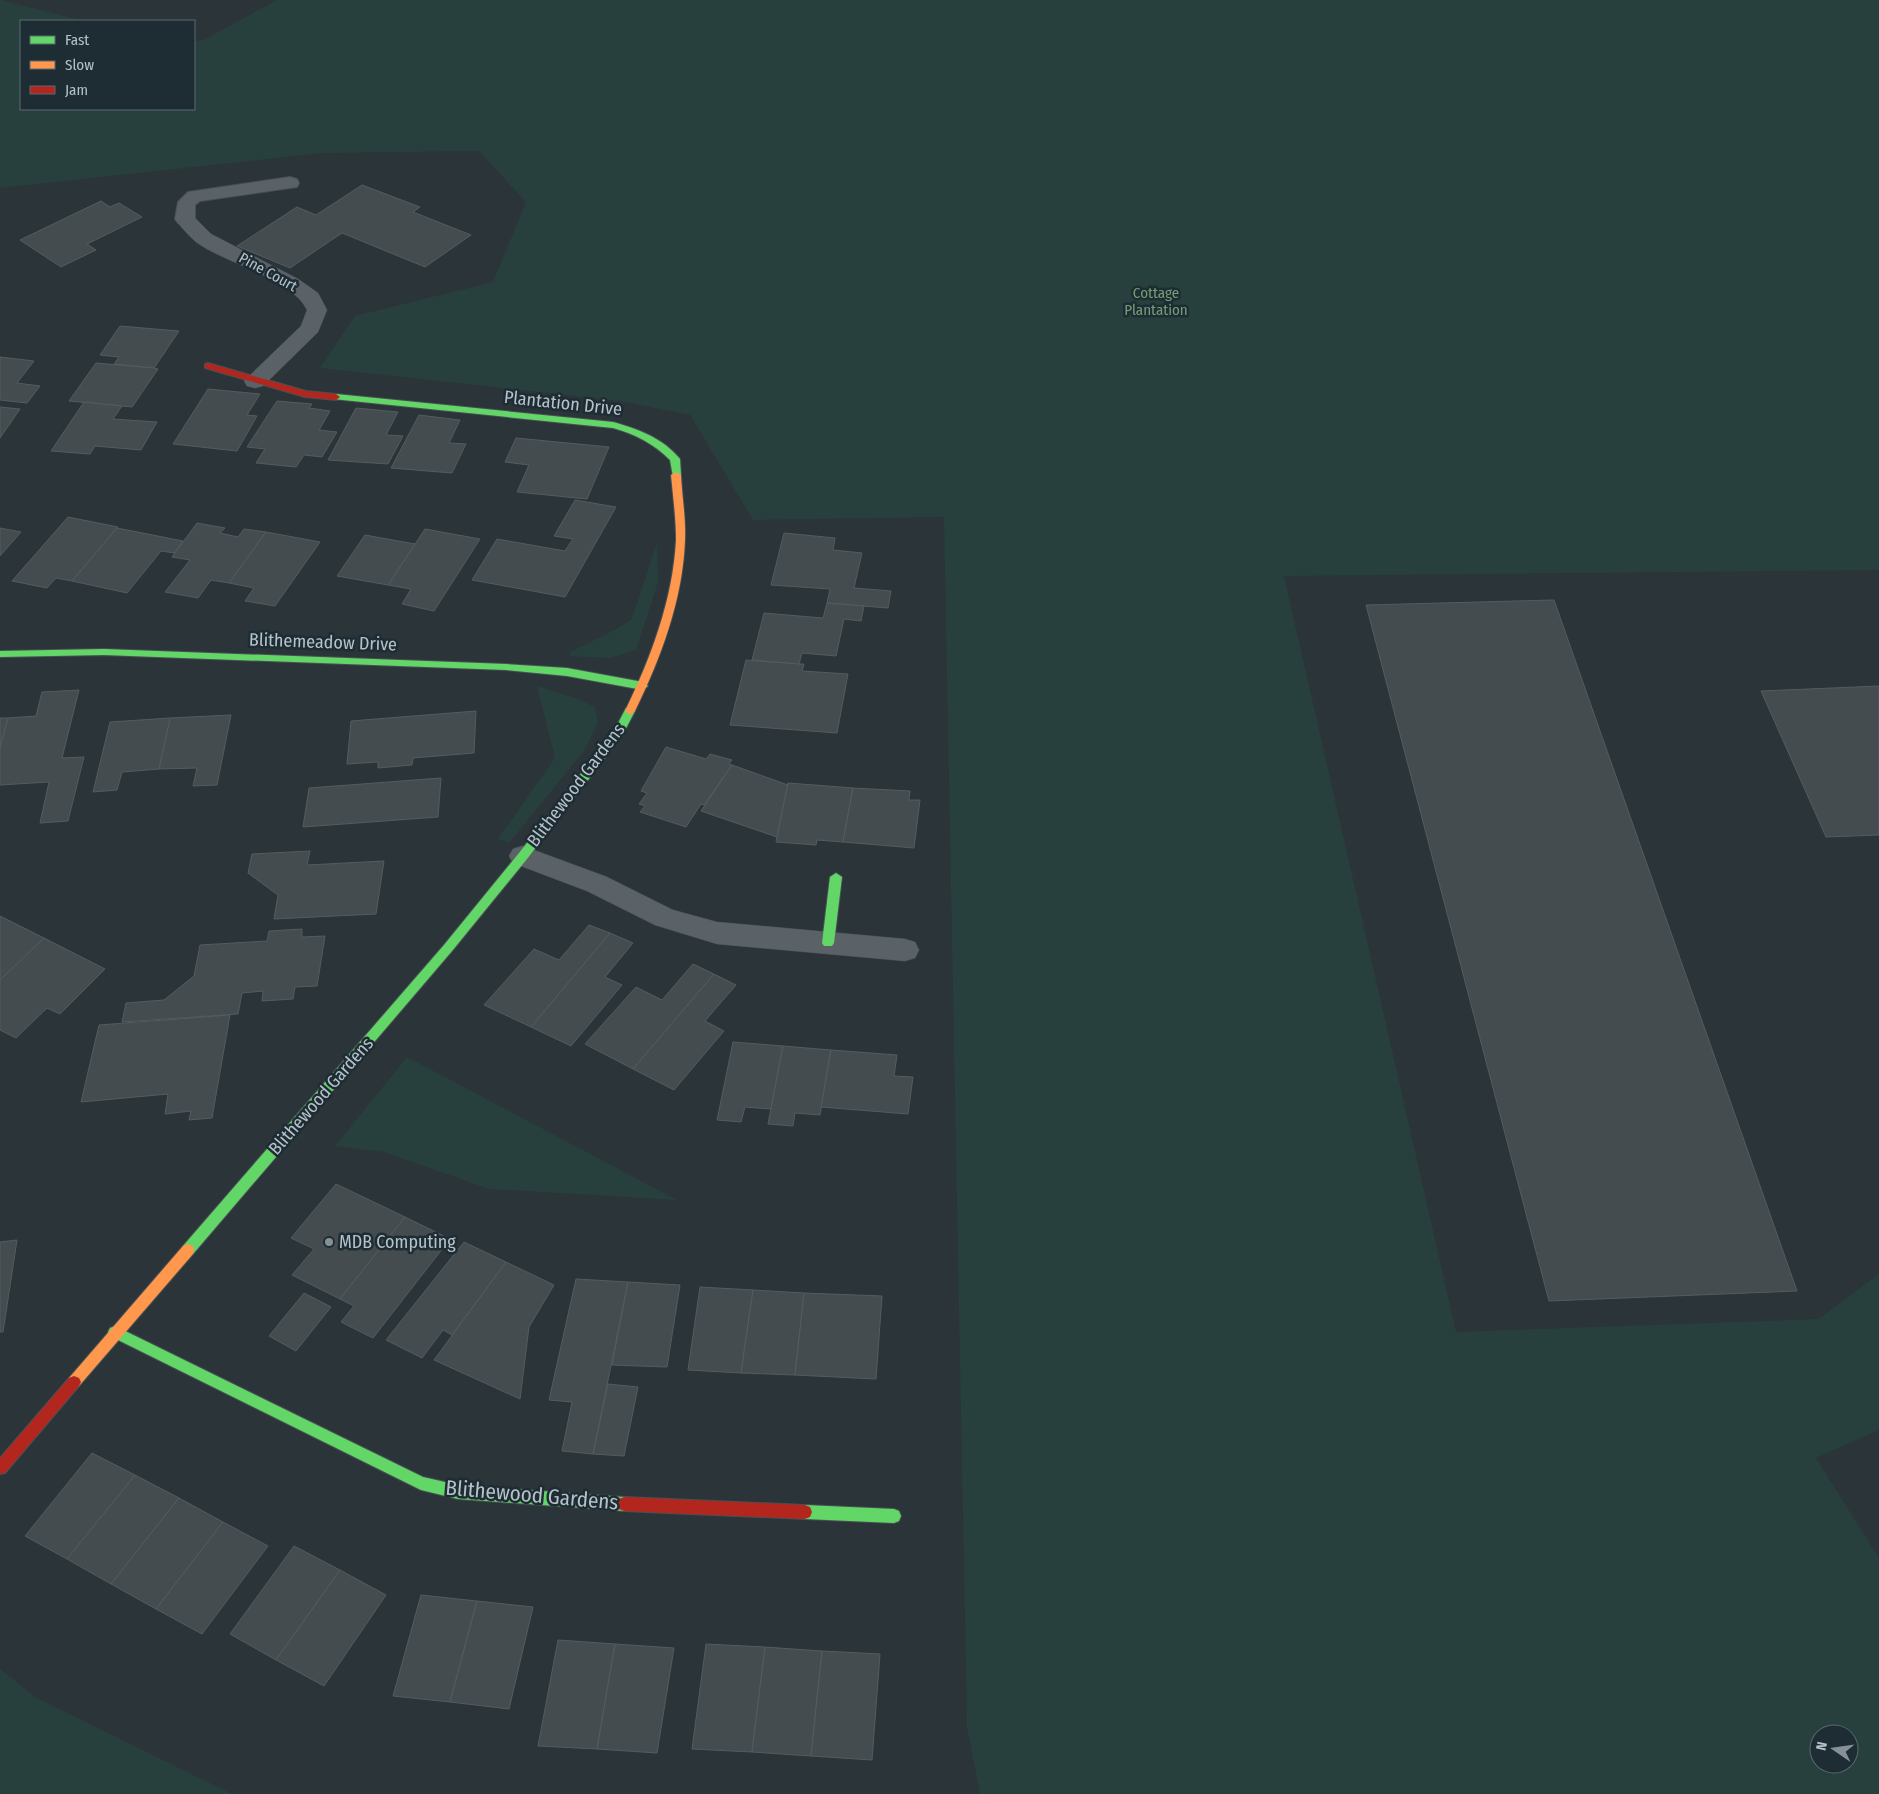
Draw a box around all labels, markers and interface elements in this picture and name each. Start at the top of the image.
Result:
legend [20,20,195,110]
text: Fast [65,31,89,49]
text: Slow [65,56,94,74]
text: Jam [65,81,88,99]
street label: Pine Court [236,249,300,295]
park label: Cottage Plantation [1124,284,1188,319]
street label: Plantation Drive [503,386,623,420]
street label: Blithemeadow Drive [249,628,397,656]
street label: Blithewood Gardens [522,719,630,851]
street label: Blithewood Gardens [264,1032,378,1159]
place label: MDB Computing [339,1231,456,1253]
marker: MDB Computing [323,1236,335,1248]
street label: Blithewood Gardens [444,1474,620,1516]
north arrow [1809,1724,1859,1774]
text: N [1813,1740,1831,1752]

